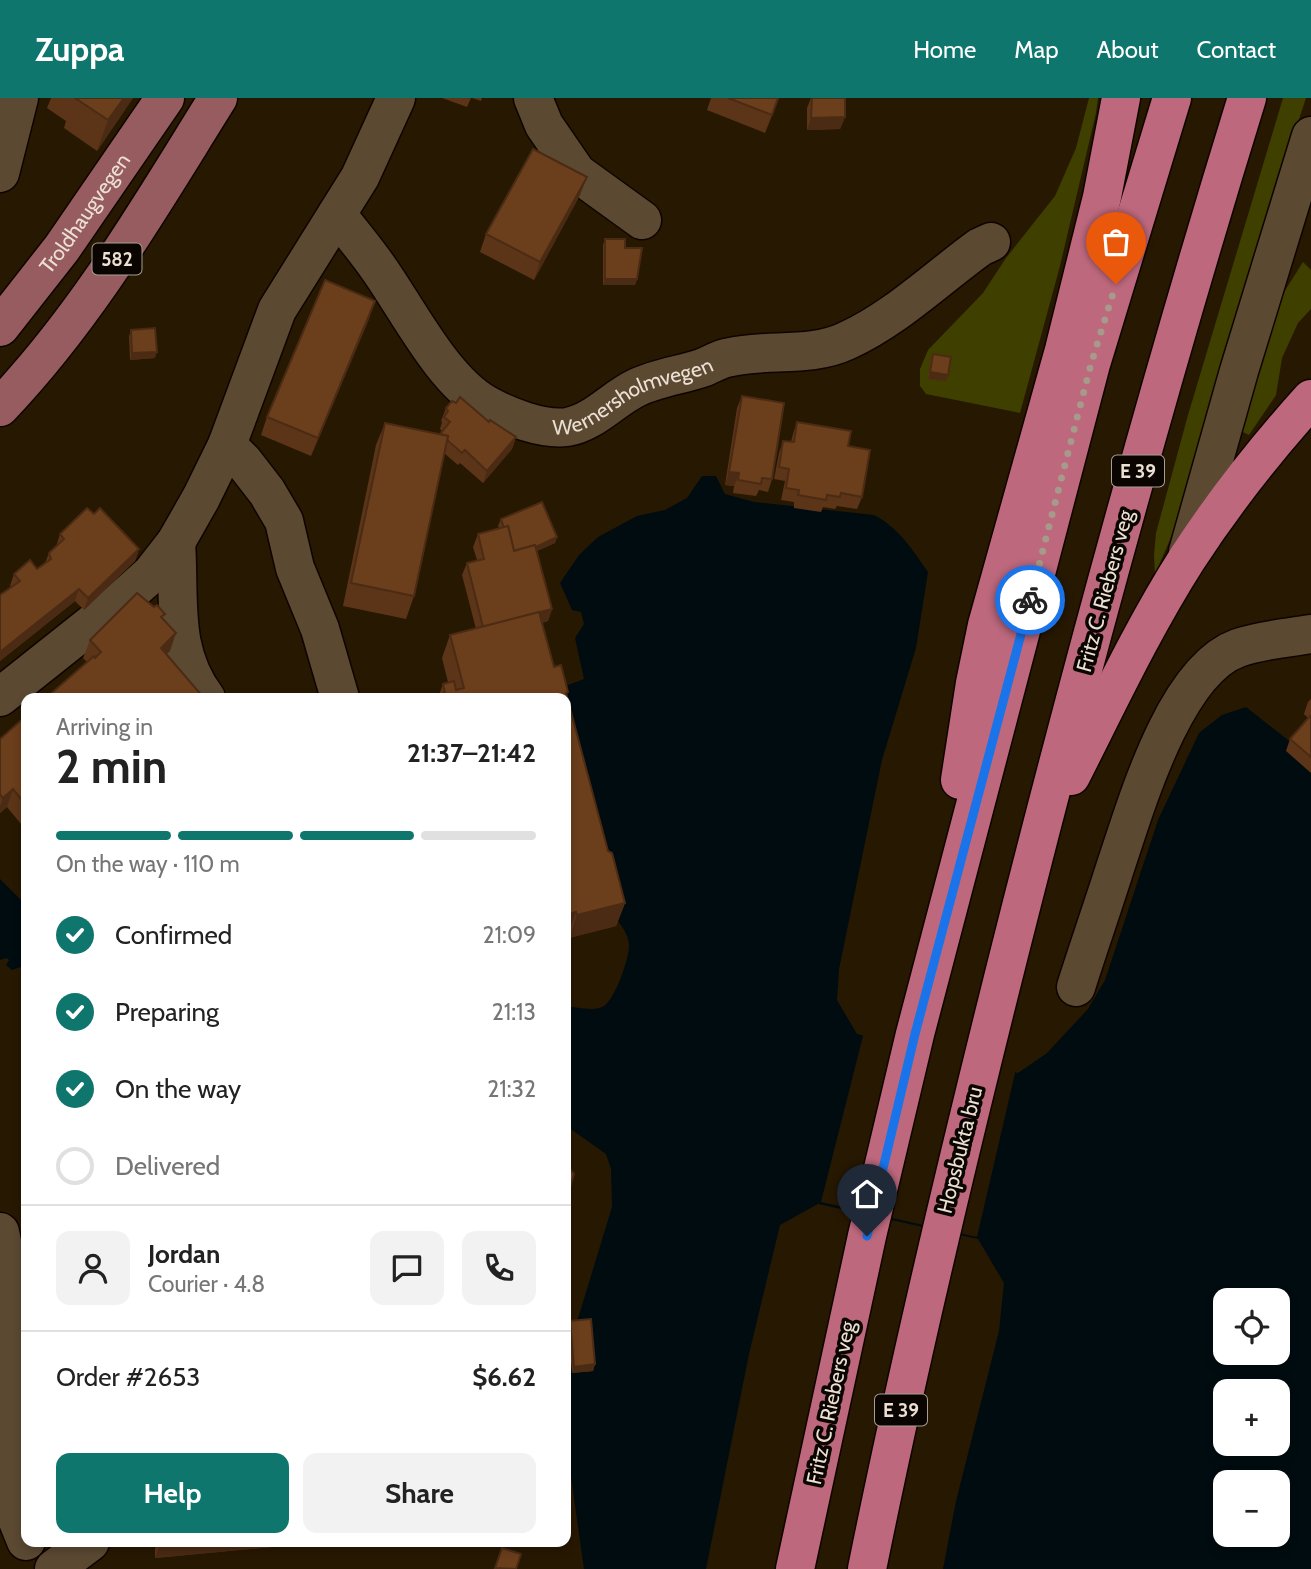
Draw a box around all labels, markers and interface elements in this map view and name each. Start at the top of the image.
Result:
text: Zuppa [35,29,125,69]
text: Home [913,35,976,64]
text: Map [1014,35,1059,64]
text: About [1097,35,1159,64]
text: Contact [1197,35,1276,64]
street label: Troldhaugvegen [34,148,135,278]
pin [1086,212,1146,284]
icon: bag [1097,223,1135,261]
road number: 582 [92,244,142,274]
street label: Wernersholmvegen [552,352,717,440]
road number: E 39 [1112,456,1164,486]
street label: Fritz C. Riebers veg [1071,507,1138,674]
courier [995,565,1065,635]
icon: bike [1011,581,1049,619]
text: Arriving in [56,713,153,741]
text: 21:37–21:42 [407,737,536,769]
text: 2 min [56,739,167,795]
text: On the way · 110 m [56,850,240,878]
icon: check [56,916,94,954]
text: Confirmed [115,919,232,951]
text: 21:09 [483,921,536,949]
icon: check [56,993,94,1031]
text: Preparing [115,996,219,1028]
text: 21:13 [492,998,536,1026]
icon: check [56,1070,94,1108]
text: On the way [115,1073,241,1105]
text: 21:32 [487,1075,536,1103]
street label: Hopsbukta bru [932,1084,987,1216]
text: Delivered [115,1150,220,1182]
pin [837,1164,897,1236]
icon: home [848,1175,886,1213]
button: person [56,1231,130,1305]
button: chat [370,1231,444,1305]
button: phone [462,1231,536,1305]
text: Jordan [148,1238,220,1270]
text: Courier · 4.8 [148,1270,265,1298]
map controls [1213,1288,1290,1547]
button: locate [1213,1288,1290,1365]
street label: Fritz C. Riebers veg [801,1318,860,1487]
text: Order #2653 [56,1361,200,1393]
text: $6.62 [472,1361,536,1393]
button: + [1213,1379,1290,1456]
road number: E 39 [875,1394,927,1426]
button: Help [56,1453,289,1533]
button: Share [303,1453,536,1533]
button: − [1213,1470,1290,1547]

